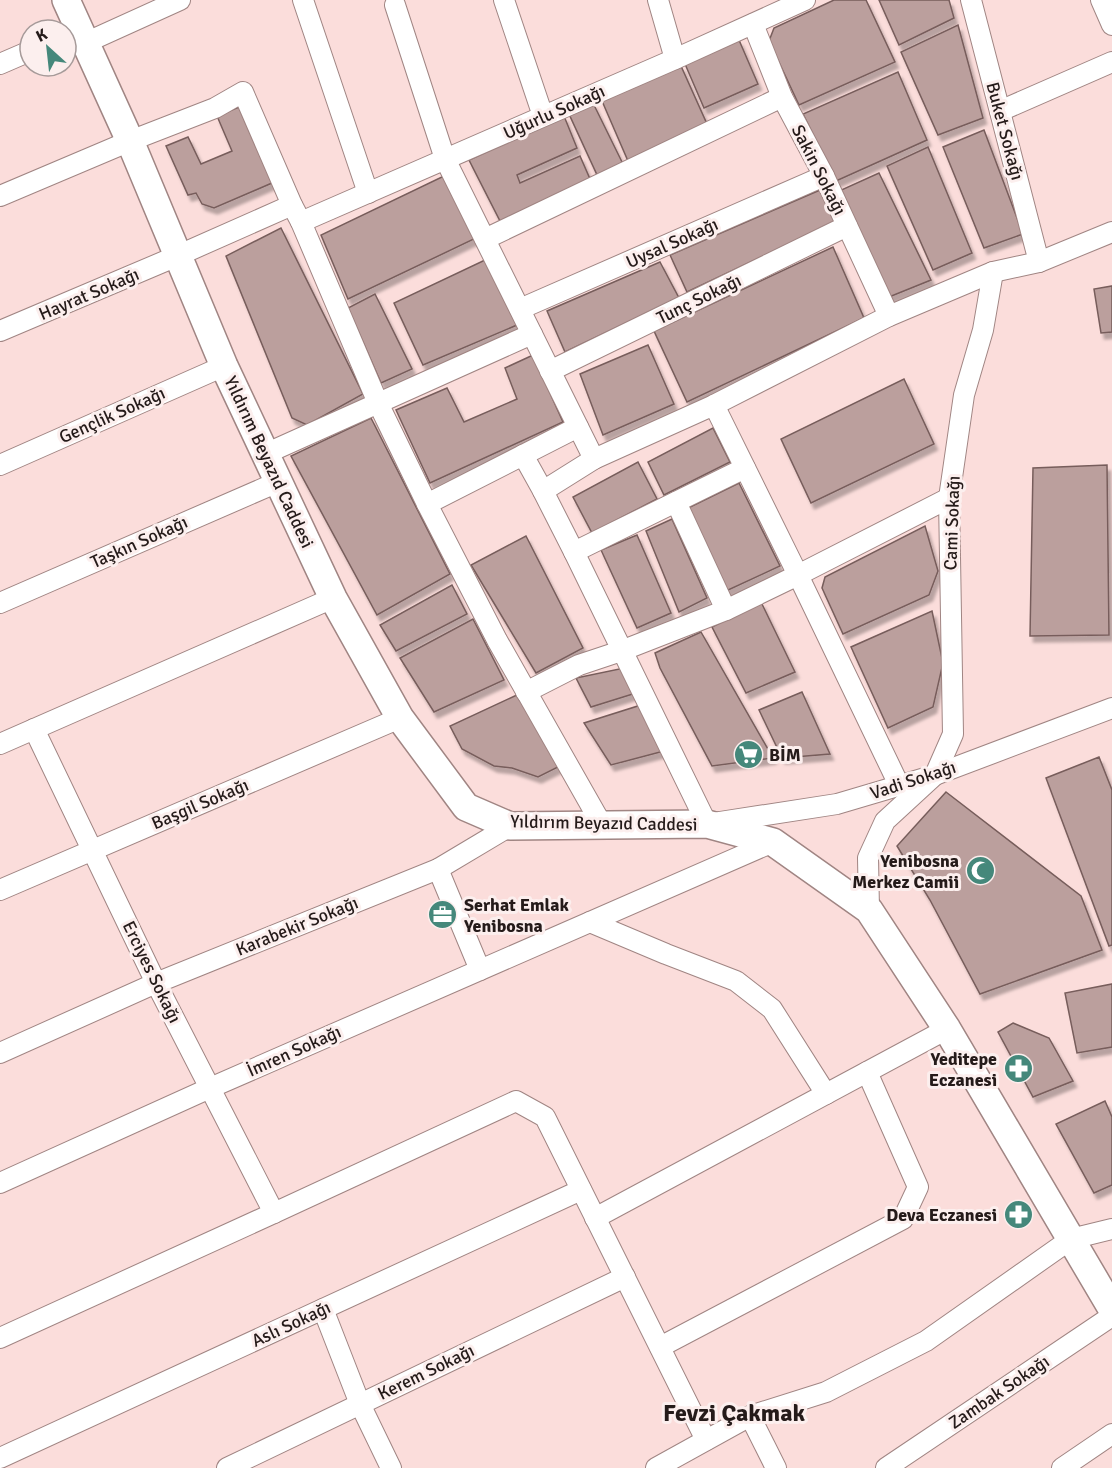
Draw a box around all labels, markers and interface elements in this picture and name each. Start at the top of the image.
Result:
north arrow [18,18,78,78]
text: K [33,24,51,47]
street label: Uğurlu Sokağı [500,80,608,144]
street label: Buket Sokağı [981,80,1029,182]
street label: Sakin Sokağı [787,121,851,219]
street label: Uysal Sokağı [623,213,721,273]
street label: Hayrat Sokağı [35,263,143,325]
street label: Tunç Sokağı [653,269,745,329]
street label: Yıldırım Beyazıd Caddesi [219,372,319,552]
street label: Gençlik Sokağı [56,382,168,448]
street label: Cami Sokağı [939,475,965,571]
street label: Taşkın Sokağı [87,511,191,573]
supermarket icon: BİM [732,739,764,771]
place label: BİM [769,744,801,766]
street label: Vadi Sokağı [867,756,959,804]
street label: Başgil Sokağı [148,774,252,834]
street label: Yıldırım Beyazıd Caddesi [510,810,698,836]
place label: Yenibosna Merkez Camii [852,850,959,893]
mosque icon: Yenibosna Merkez Camii [964,855,996,887]
street label: Karabekir Sokağı [233,891,361,961]
place label: Serhat Emlak Yenibosna [463,894,569,937]
office icon: Serhat Emlak Yenibosna [427,899,459,931]
street label: Erciyes Sokağı [118,917,186,1027]
street label: İmren Sokağı [244,1021,344,1081]
place label: Yeditepe Eczanesi [929,1048,997,1091]
pharmacy icon: Yeditepe Eczanesi [1002,1053,1034,1085]
pharmacy icon: Deva Eczanesi [1002,1199,1034,1231]
place label: Deva Eczanesi [886,1204,997,1226]
street label: Aslı Sokağı [248,1296,334,1352]
street label: Kerem Sokağı [374,1339,478,1405]
street label: Zambak Sokağı [944,1350,1054,1434]
district label: Fevzi Çakmak [663,1398,806,1428]

